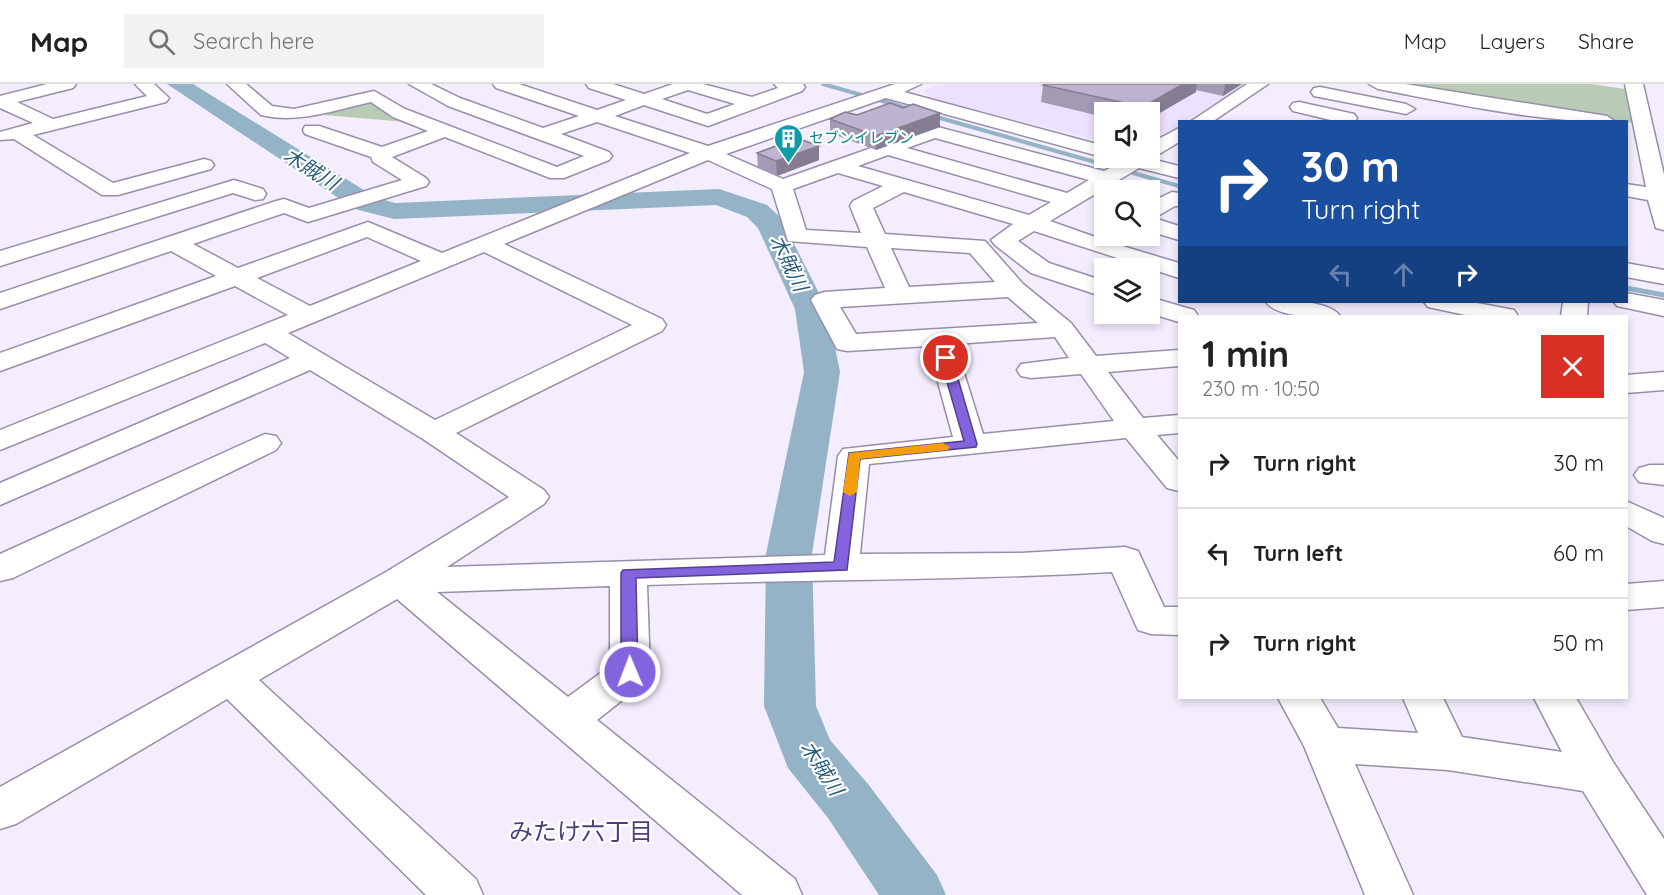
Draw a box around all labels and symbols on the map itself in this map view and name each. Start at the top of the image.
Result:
building icon: セブンイレブン [772,122,804,164]
place label: セブンイレブン [809,128,914,147]
water label: 木賊川 [279,142,345,196]
water label: 木賊川 [765,230,815,297]
pin [920,332,971,383]
position arrow [598,640,662,704]
water label: 木賊川 [796,736,850,801]
district label: みたけ六丁目 [509,816,653,846]

